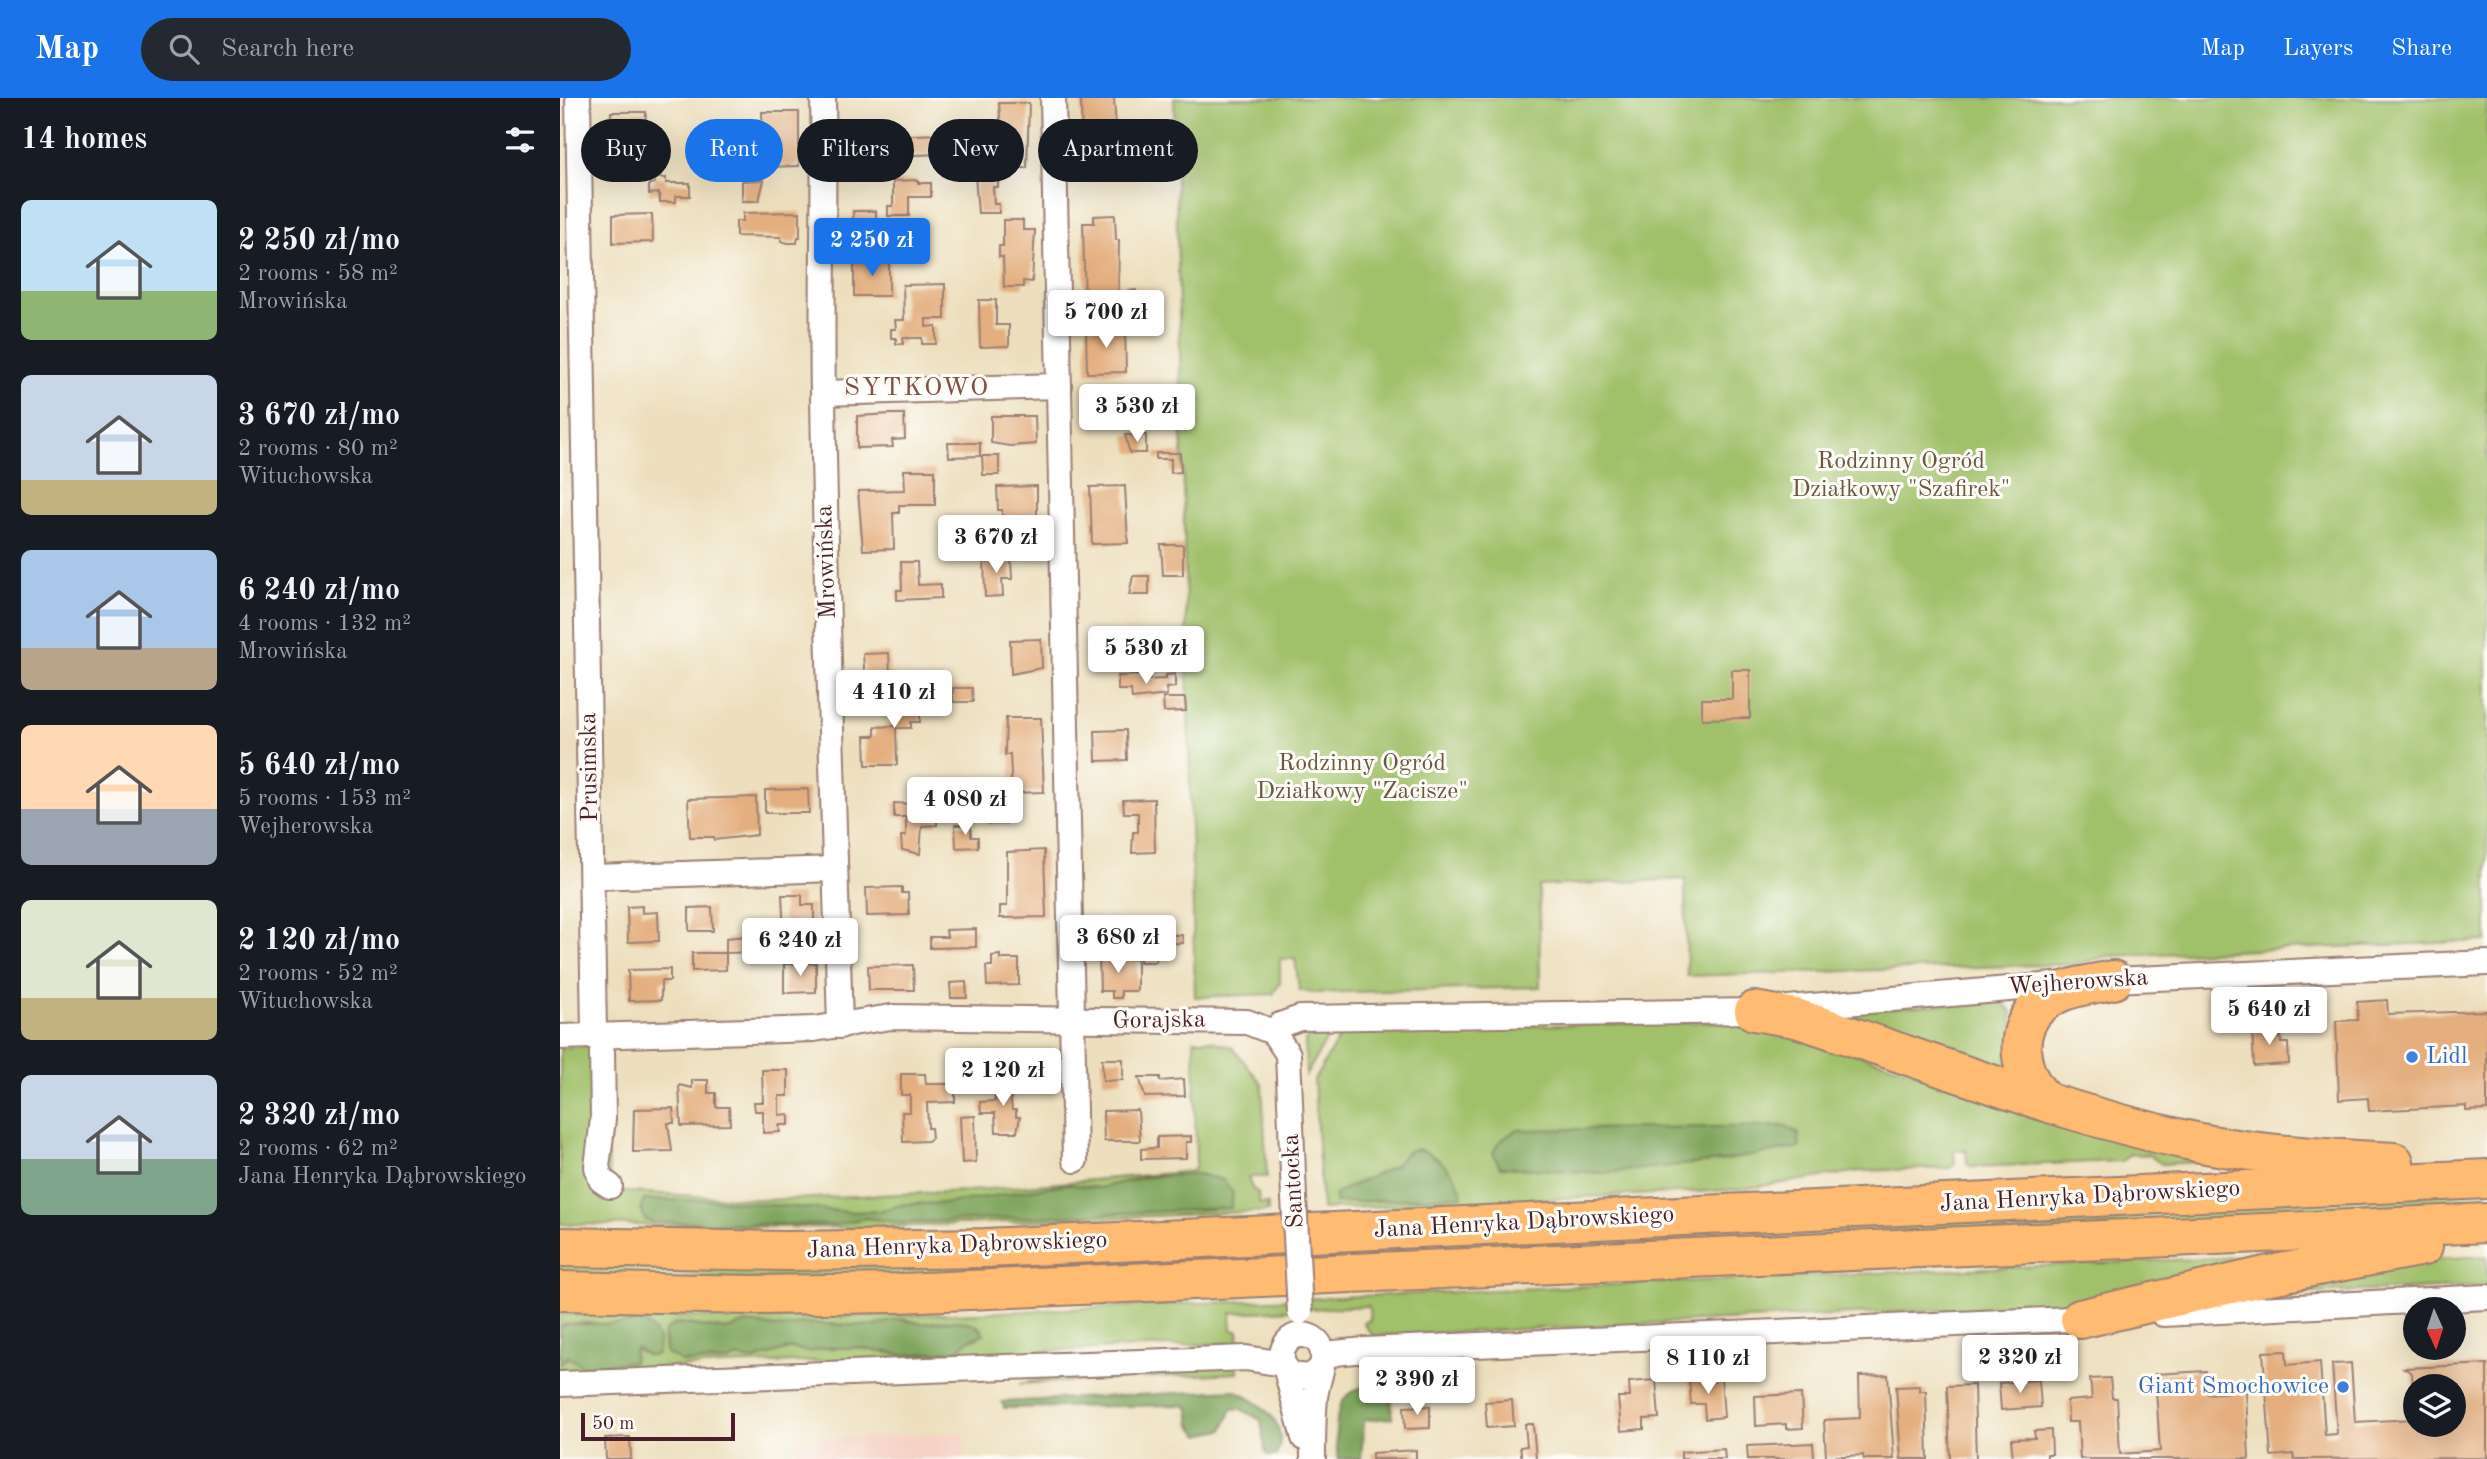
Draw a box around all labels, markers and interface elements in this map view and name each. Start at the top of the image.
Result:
search box [141,18,631,81]
icon: search [165,30,203,68]
text: Map [35,33,99,66]
text: Search here [221,36,354,62]
text: Map [2201,37,2245,61]
text: Layers [2283,37,2353,61]
text: Share [2391,37,2452,61]
chip: Buy [581,119,671,182]
chip: Rent [685,119,783,182]
chip: Filters [797,119,914,182]
chip: New [928,119,1024,182]
chip: Apartment [1038,119,1198,182]
icon: filters [501,121,539,159]
text: 14 homes [21,125,147,155]
pin: 2 250 zł [800,218,944,278]
text: 2 250 zł/mo [238,226,400,256]
icon: home [77,228,161,312]
text: 2 250 zł [830,229,914,252]
text: 2 rooms · 58 m² [238,262,398,285]
text: Mrowińska [238,290,348,313]
pin: 5 700 zł [1034,290,1178,350]
text: 5 700 zł [1064,301,1148,324]
district label: SYTKOWO [844,375,990,401]
pin: 3 530 zł [1065,384,1209,444]
text: 3 530 zł [1095,395,1179,418]
text: 3 670 zł/mo [238,401,400,431]
icon: home [77,403,161,487]
text: 2 rooms · 80 m² [238,437,398,460]
park label: Rodzinny Ogród Działkowy "Szafirek" [1792,450,2010,502]
text: Wituchowska [238,465,373,488]
street label: Mrowińska [813,504,841,620]
pin: 3 670 zł [924,516,1068,575]
text: 3 670 zł [954,526,1038,549]
text: 6 240 zł/mo [238,576,400,606]
icon: home [77,578,161,662]
text: 4 rooms · 132 m² [238,612,411,635]
pin: 5 530 zł [1074,626,1218,686]
text: 5 530 zł [1104,637,1188,660]
text: Mrowińska [238,640,348,663]
pin: 4 410 zł [822,670,966,730]
text: 4 410 zł [852,681,936,704]
street label: Prusimska [577,712,603,822]
text: 5 640 zł/mo [238,751,400,781]
park label: Rodzinny Ogród Działkowy "Zacisze" [1256,752,1468,804]
icon: home [77,753,161,837]
pin: 4 080 zł [893,778,1037,837]
text: 5 rooms · 153 m² [238,787,411,810]
text: 4 080 zł [923,788,1007,811]
text: Wejherowska [238,815,373,838]
pin: 3 680 zł [1046,916,1190,975]
pin: 6 240 zł [728,918,872,978]
text: 2 120 zł/mo [238,926,400,956]
text: 3 680 zł [1076,926,1160,949]
icon: home [77,928,161,1012]
text: 6 240 zł [758,929,842,952]
text: 2 rooms · 52 m² [238,962,398,985]
street label: Wejherowska [2007,966,2149,1000]
pin: 5 640 zł [2197,988,2341,1047]
text: Wituchowska [238,990,373,1013]
text: 5 640 zł [2227,998,2311,1021]
street label: Gorajska [1112,1008,1206,1034]
place label: Lidl [2426,1045,2468,1069]
pin: 2 120 zł [931,1048,1075,1108]
marker: Lidl [2404,1049,2420,1065]
text: 2 120 zł [961,1059,1045,1082]
text: 2 320 zł/mo [238,1101,400,1131]
icon: home [77,1103,161,1187]
street label: Santocka [1280,1133,1308,1229]
text: 2 rooms · 62 m² [238,1137,398,1160]
text: Jana Henryka Dąbrowskiego [238,1165,526,1188]
street label: Jana Henryka Dąbrowskiego [1939,1177,2241,1217]
street label: Jana Henryka Dąbrowskiego [1373,1203,1675,1243]
street label: Jana Henryka Dąbrowskiego [806,1229,1108,1263]
north arrow [2403,1297,2466,1360]
map controls [2403,1297,2466,1437]
pin: 8 110 zł [1636,1336,1780,1396]
pin: 2 320 zł [1948,1336,2092,1395]
text: 2 320 zł [1978,1346,2062,1369]
text: 8 110 zł [1666,1347,1750,1370]
pin: 2 390 zł [1345,1358,1489,1417]
text: 2 390 zł [1375,1368,1459,1391]
button: layers [2403,1374,2466,1437]
place label: Giant Smochowice [2138,1375,2329,1399]
marker: Giant Smochowice [2335,1379,2351,1395]
scale bar [581,1410,735,1442]
text: 50 m [592,1415,634,1434]

